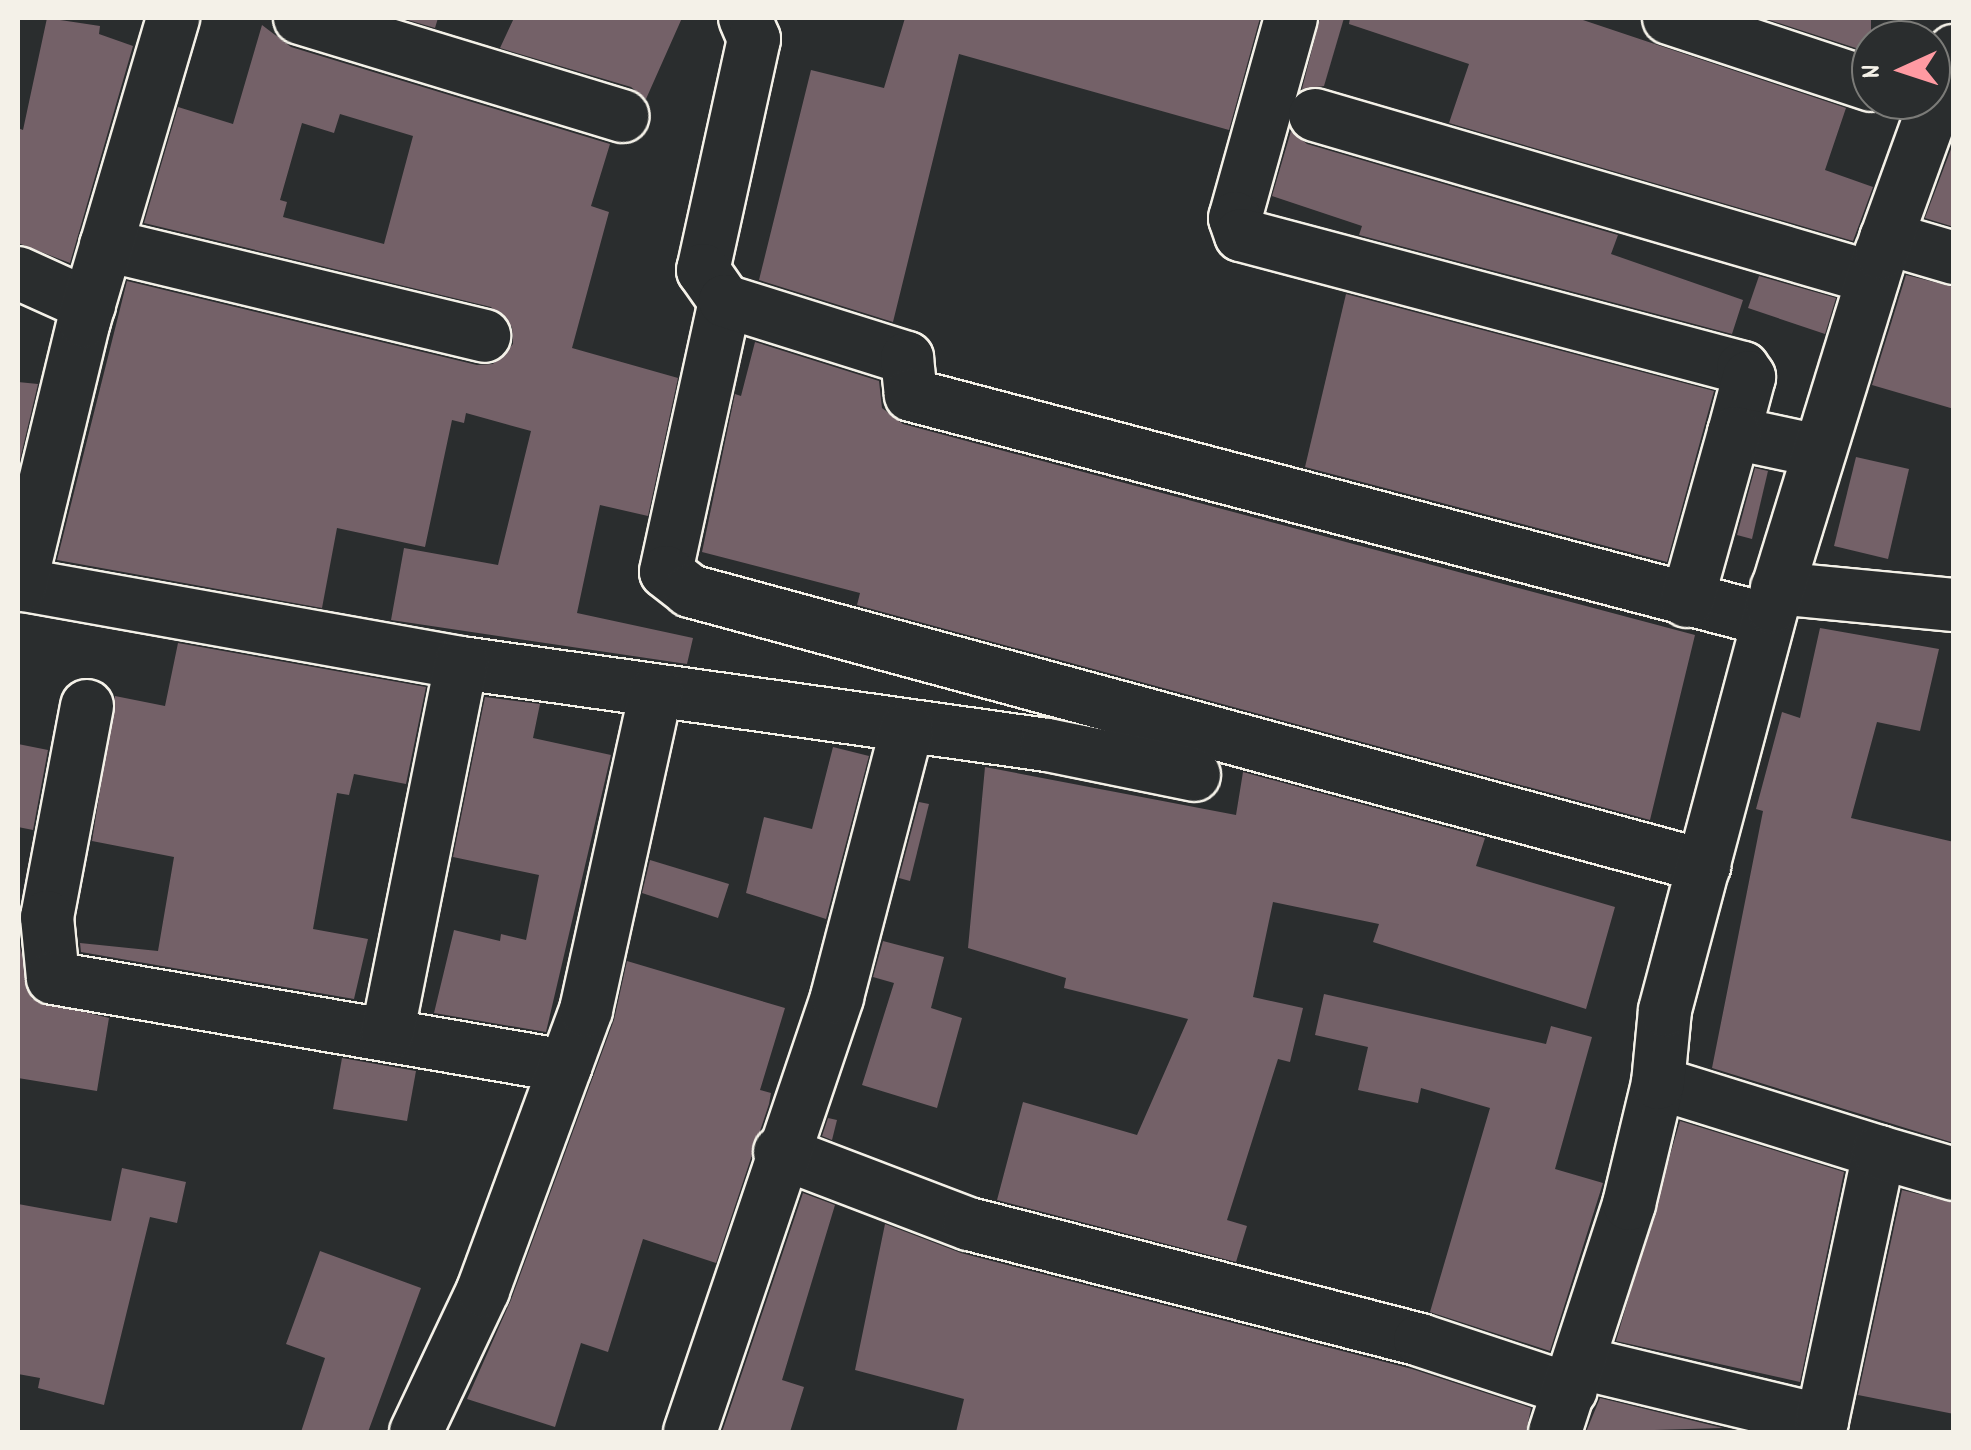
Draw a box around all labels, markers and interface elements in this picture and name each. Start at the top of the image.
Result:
north arrow [1851,20,1951,120]
text: N [1853,64,1893,79]

